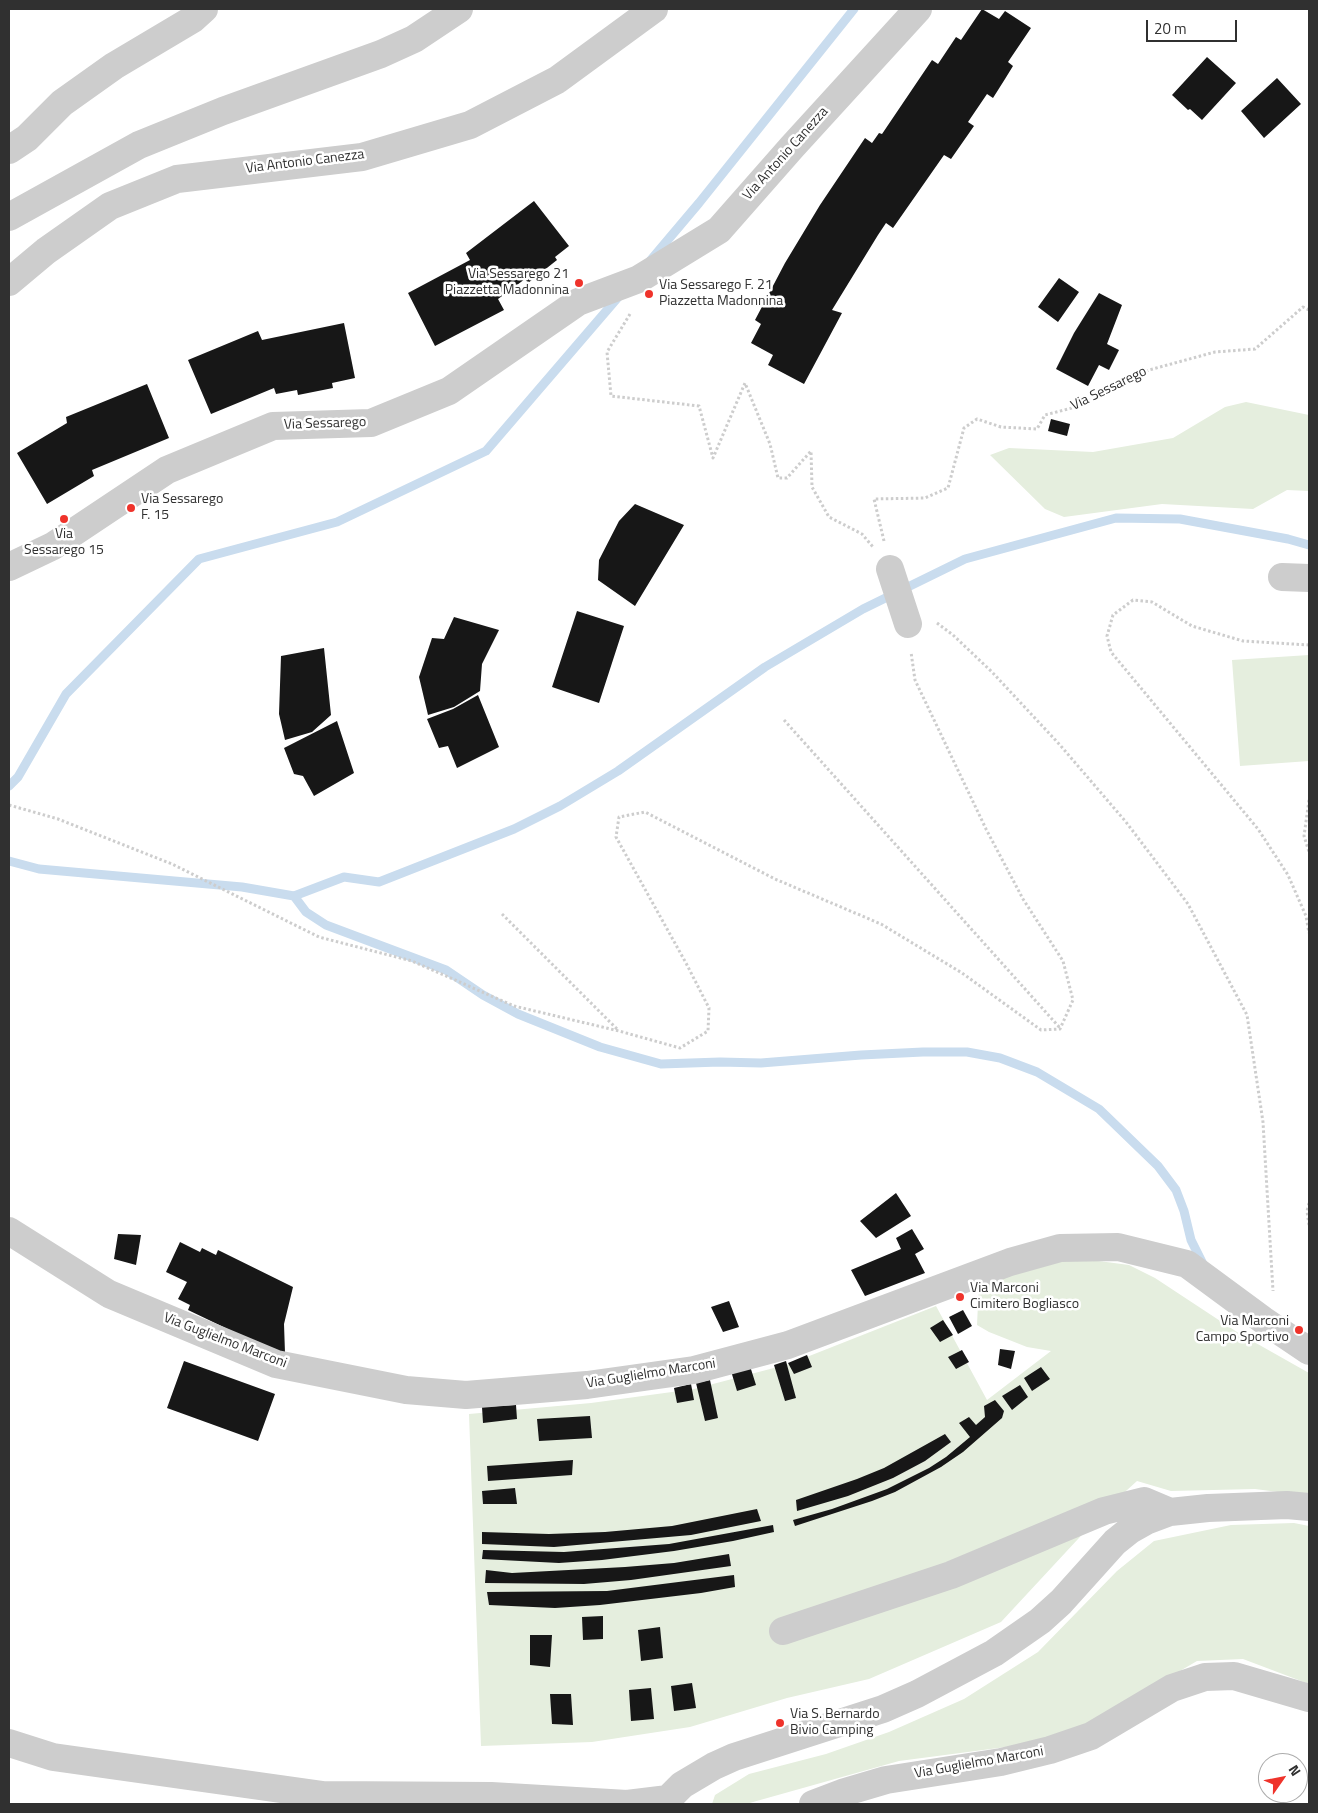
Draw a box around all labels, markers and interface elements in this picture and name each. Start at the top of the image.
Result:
scale bar [1148,10,1239,42]
text: 20 m [1154,17,1187,40]
street label: Via Antonio Canezza [740,104,832,204]
street label: Via Antonio Canezza [245,146,365,178]
place label: Via Sessarego 21 Piazzetta Madonnina [445,267,569,300]
marker: Via Sessarego 21 Piazzetta Madonnina [573,277,585,289]
place label: Via Sessarego F. 21 Piazzetta Madonnina [659,278,783,310]
marker: Via Sessarego F. 21 Piazzetta Madonnina [643,288,655,300]
street label: Via Sessarego [1068,363,1150,415]
street label: Via Sessarego [284,414,366,434]
place label: Via Sessarego F. 15 [141,492,223,524]
marker: Via Sessarego F. 15 [125,502,137,514]
marker: Via Sessarego 15 [58,513,70,525]
place label: Via Sessarego 15 [24,527,104,560]
place label: Via Marconi Cimitero Bogliasco [970,1281,1079,1314]
marker: Via Marconi Cimitero Bogliasco [954,1291,966,1303]
street label: Via Guglielmo Marconi [161,1310,289,1372]
place label: Via Marconi Campo Sportivo [1196,1314,1289,1346]
marker: Via Marconi Campo Sportivo [1293,1324,1305,1336]
street label: Via Guglielmo Marconi [585,1355,717,1393]
place label: Via S. Bernardo Bivio Camping [790,1707,880,1740]
marker: Via S. Bernardo Bivio Camping [774,1717,786,1729]
street label: Via Guglielmo Marconi [913,1743,1045,1783]
north arrow [1258,1753,1308,1803]
text: N [1284,1760,1307,1780]

